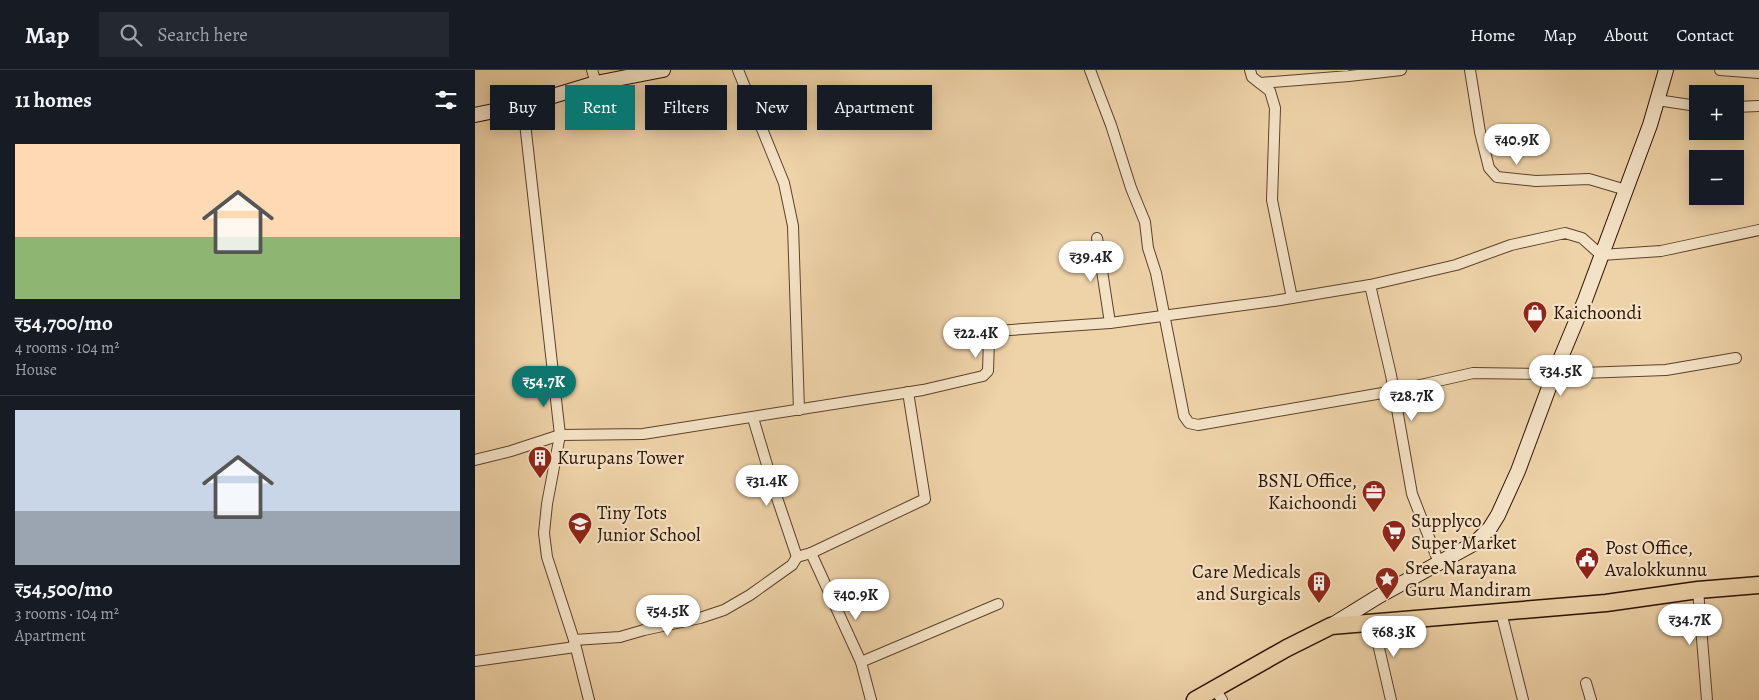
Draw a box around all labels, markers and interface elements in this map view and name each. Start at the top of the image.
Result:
search box [99,12,449,57]
text: Map [25,19,69,51]
icon: search [117,21,145,49]
text: Search here [157,22,248,48]
text: Home [1470,23,1515,47]
text: Map [1543,23,1576,47]
text: About [1604,23,1648,47]
text: Contact [1676,23,1734,47]
chip: Buy [490,85,555,130]
chip: Rent [565,85,635,130]
chip: Filters [645,85,727,130]
chip: New [737,85,807,130]
chip: Apartment [817,85,932,130]
map controls [1689,85,1744,205]
button: + [1689,85,1744,140]
text: 11 homes [15,86,92,114]
icon: filters [432,86,460,114]
pin: ₹40.9K [1476,124,1558,166]
text: ₹40.9K [1495,129,1539,151]
button: − [1689,150,1744,205]
icon: home [193,177,283,267]
pin: ₹39.4K [1050,240,1132,283]
text: ₹39.4K [1070,246,1112,268]
shop icon: Kaichoondi [1522,300,1548,334]
place label: Kaichoondi [1553,300,1642,326]
text: ₹54,700/mo [15,309,113,337]
pin: ₹22.4K [935,316,1017,359]
text: ₹22.4K [954,322,998,344]
text: 4 rooms · 104 m² [15,337,120,359]
pin: ₹34.5K [1520,354,1602,397]
text: House [15,359,57,381]
text: ₹34.5K [1540,360,1582,382]
pin: ₹54.7K [503,366,585,408]
text: ₹54.7K [523,371,565,393]
pin: ₹28.7K [1371,380,1453,422]
text: ₹28.7K [1390,385,1434,407]
icon: home [193,442,283,532]
building icon: Kurupans Tower [527,445,553,479]
place label: Kurupans Tower [557,445,684,471]
pin: ₹31.4K [726,464,808,507]
place label: BSNL Office, Kaichoondi [1257,468,1357,516]
text: ₹31.4K [746,470,788,492]
office icon: BSNL Office, Kaichoondi [1361,479,1387,513]
place label: Tiny Tots Junior School [597,500,701,548]
place label: Supplyco Super Market [1411,508,1517,556]
school or university icon: Tiny Tots Junior School [567,511,593,545]
supermarket icon: Supplyco Super Market [1381,519,1407,553]
place label: Post Office, Avalokkunnu [1604,535,1708,583]
public building icon: Post Office, Avalokkunnu [1574,546,1600,580]
place label: Sree Narayana Guru Mandiram [1405,555,1532,603]
place label: Care Medicals and Surgicals [1192,559,1301,607]
place icon: Sree Narayana Guru Mandiram [1374,566,1400,600]
building icon: Care Medicals and Surgicals [1306,570,1332,604]
text: ₹54,500/mo [15,575,113,603]
pin: ₹40.9K [815,578,897,621]
text: ₹40.9K [834,584,878,606]
pin: ₹54.5K [627,594,709,637]
text: ₹54.5K [647,600,689,622]
text: 3 rooms · 104 m² [15,603,119,625]
pin: ₹34.7K [1649,604,1731,646]
text: ₹34.7K [1669,609,1711,631]
pin: ₹68.3K [1353,616,1435,658]
text: ₹68.3K [1373,621,1415,643]
text: Apartment [15,625,86,647]

